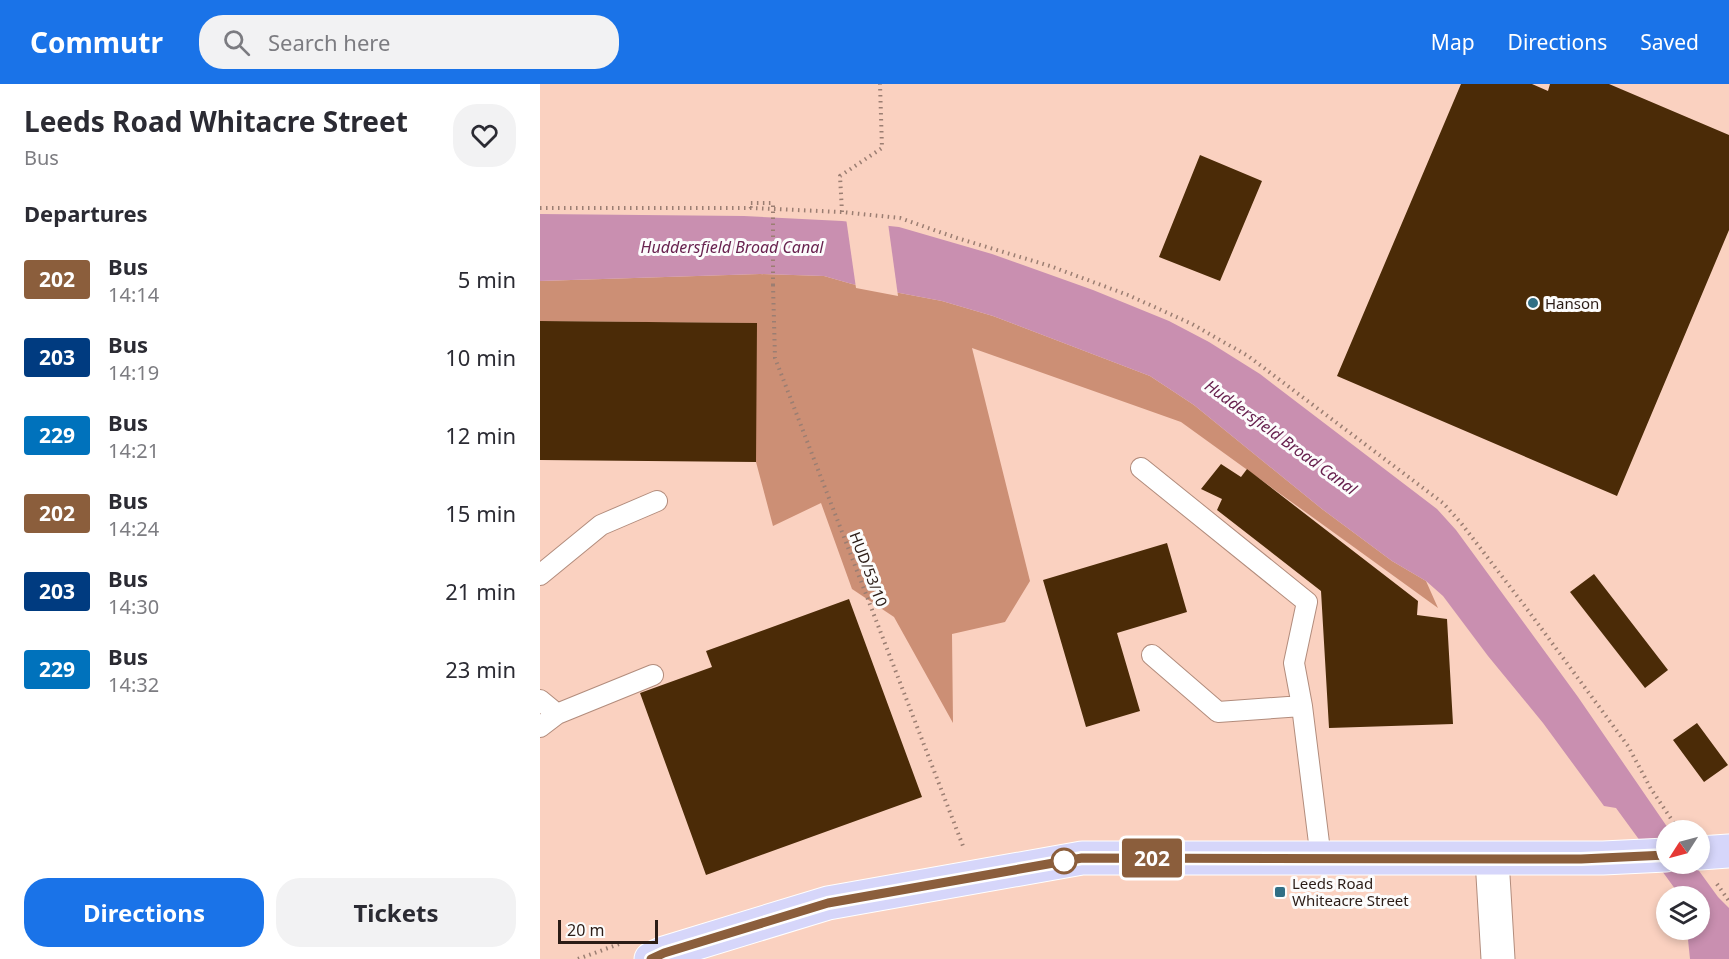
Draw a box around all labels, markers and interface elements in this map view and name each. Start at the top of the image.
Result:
search box [199,15,619,69]
text: Commutr [30,23,163,61]
icon: search [220,26,253,59]
text: Search here [268,27,390,57]
text: Map [1431,28,1475,56]
text: Directions [1508,28,1607,56]
text: Saved [1640,28,1699,56]
text: Leeds Road Whitacre Street [24,102,408,140]
button: heart [453,104,516,167]
text: Bus [24,144,59,171]
text: Departures [24,198,148,228]
water label: Huddersfield Broad Canal [641,236,824,258]
text: Bus [108,251,148,281]
text: 5 min [458,264,516,294]
text: 202 [39,265,75,293]
text: 14:14 [108,281,159,308]
place label: Hanson [1545,293,1599,313]
marker: Hanson [1526,296,1540,310]
text: Bus [108,329,148,359]
text: 10 min [445,342,516,372]
text: 203 [39,343,75,371]
text: 14:19 [108,359,159,386]
water label: Huddersfield Broad Canal [1201,374,1362,500]
text: Bus [108,407,148,437]
text: 12 min [445,420,516,450]
text: 229 [39,421,75,449]
text: 14:21 [108,437,159,464]
text: Bus [108,485,148,515]
text: 15 min [445,498,516,528]
text: 202 [39,499,75,527]
text: 14:24 [108,515,159,542]
street label: HUD/53/10 [846,529,892,609]
text: Bus [108,563,148,593]
text: 21 min [445,576,516,606]
text: 203 [39,577,75,605]
text: 14:30 [108,593,159,620]
text: Bus [108,641,148,671]
text: 23 min [445,654,516,684]
text: 229 [39,655,75,683]
text: 14:32 [108,671,159,698]
north arrow [1656,820,1710,874]
map controls [1656,820,1710,940]
line badge: 202 [1118,838,1186,878]
text: 202 [1134,844,1170,872]
unlabelled marker [1051,848,1077,874]
place label: Leeds Road Whiteacre Street [1292,873,1409,910]
button: Directions [24,878,264,947]
button: Tickets [276,878,516,947]
marker: Leeds Road Whiteacre Street [1273,885,1287,899]
button: layers [1656,886,1710,940]
scale bar [558,917,658,944]
text: 20 m [567,919,604,941]

